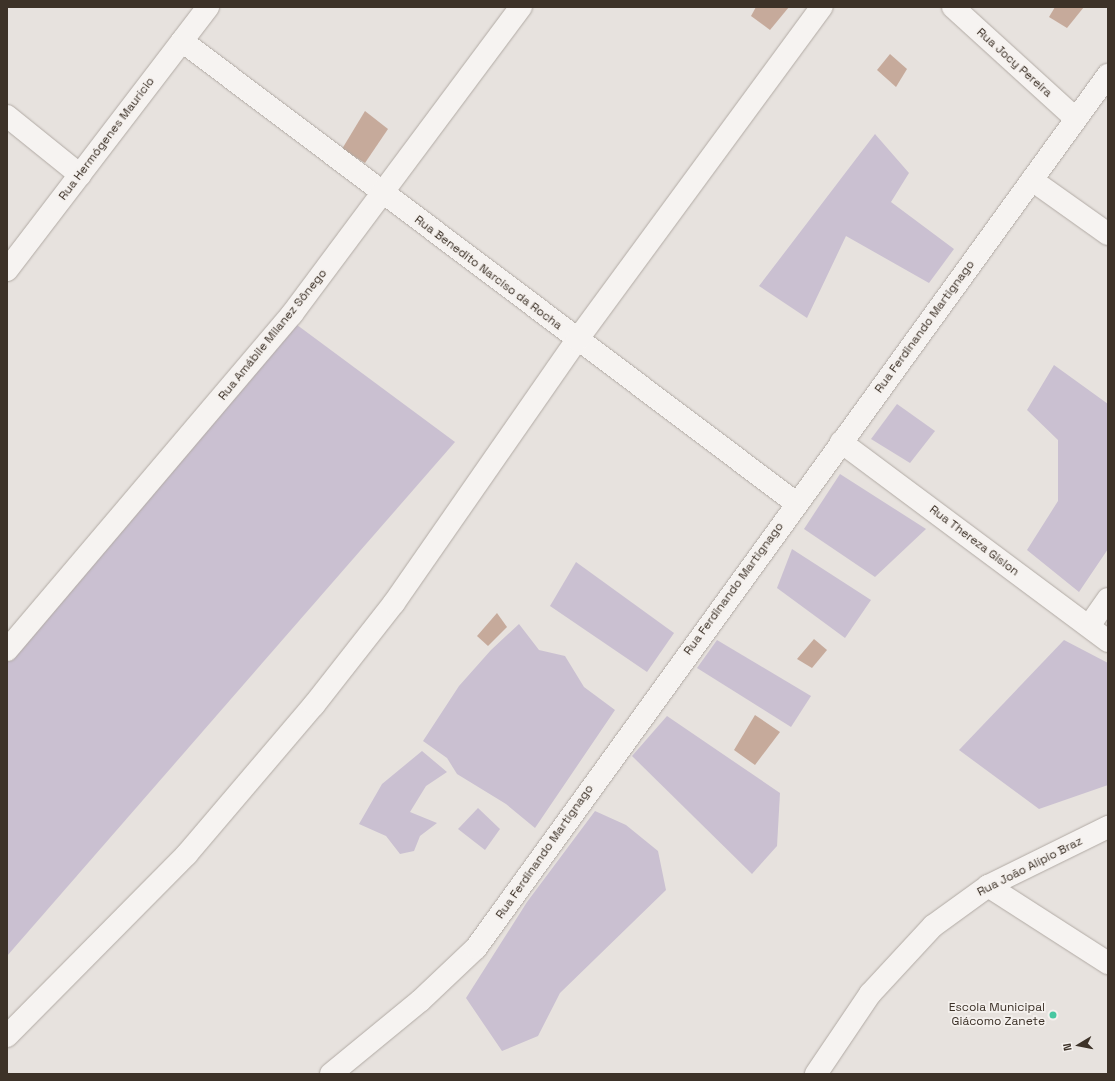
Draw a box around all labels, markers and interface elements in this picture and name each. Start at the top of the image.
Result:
street label: Rua Jocy Pereira [973,25,1055,101]
street label: Rua Hermógenes Maurício [56,75,158,203]
street label: Rua Benedito Narciso da Rocha [411,213,565,333]
street label: Rua Ferdinando Martignago [872,258,978,396]
street label: Rua Amábile Milanez Sônego [216,267,330,403]
street label: Rua Thereza Gislon [926,503,1022,579]
street label: Rua Ferdinando Martignago [681,520,787,658]
street label: Rua Ferdinando Martignago [493,782,597,922]
street label: Rua João Alípio Braz [975,834,1085,900]
place label: Escola Municipal Giácomo Zanete [949,1001,1045,1029]
marker: Escola Municipal Giácomo Zanete [1048,1010,1058,1020]
north arrow [1059,1025,1099,1065]
text: N [1060,1042,1075,1052]

